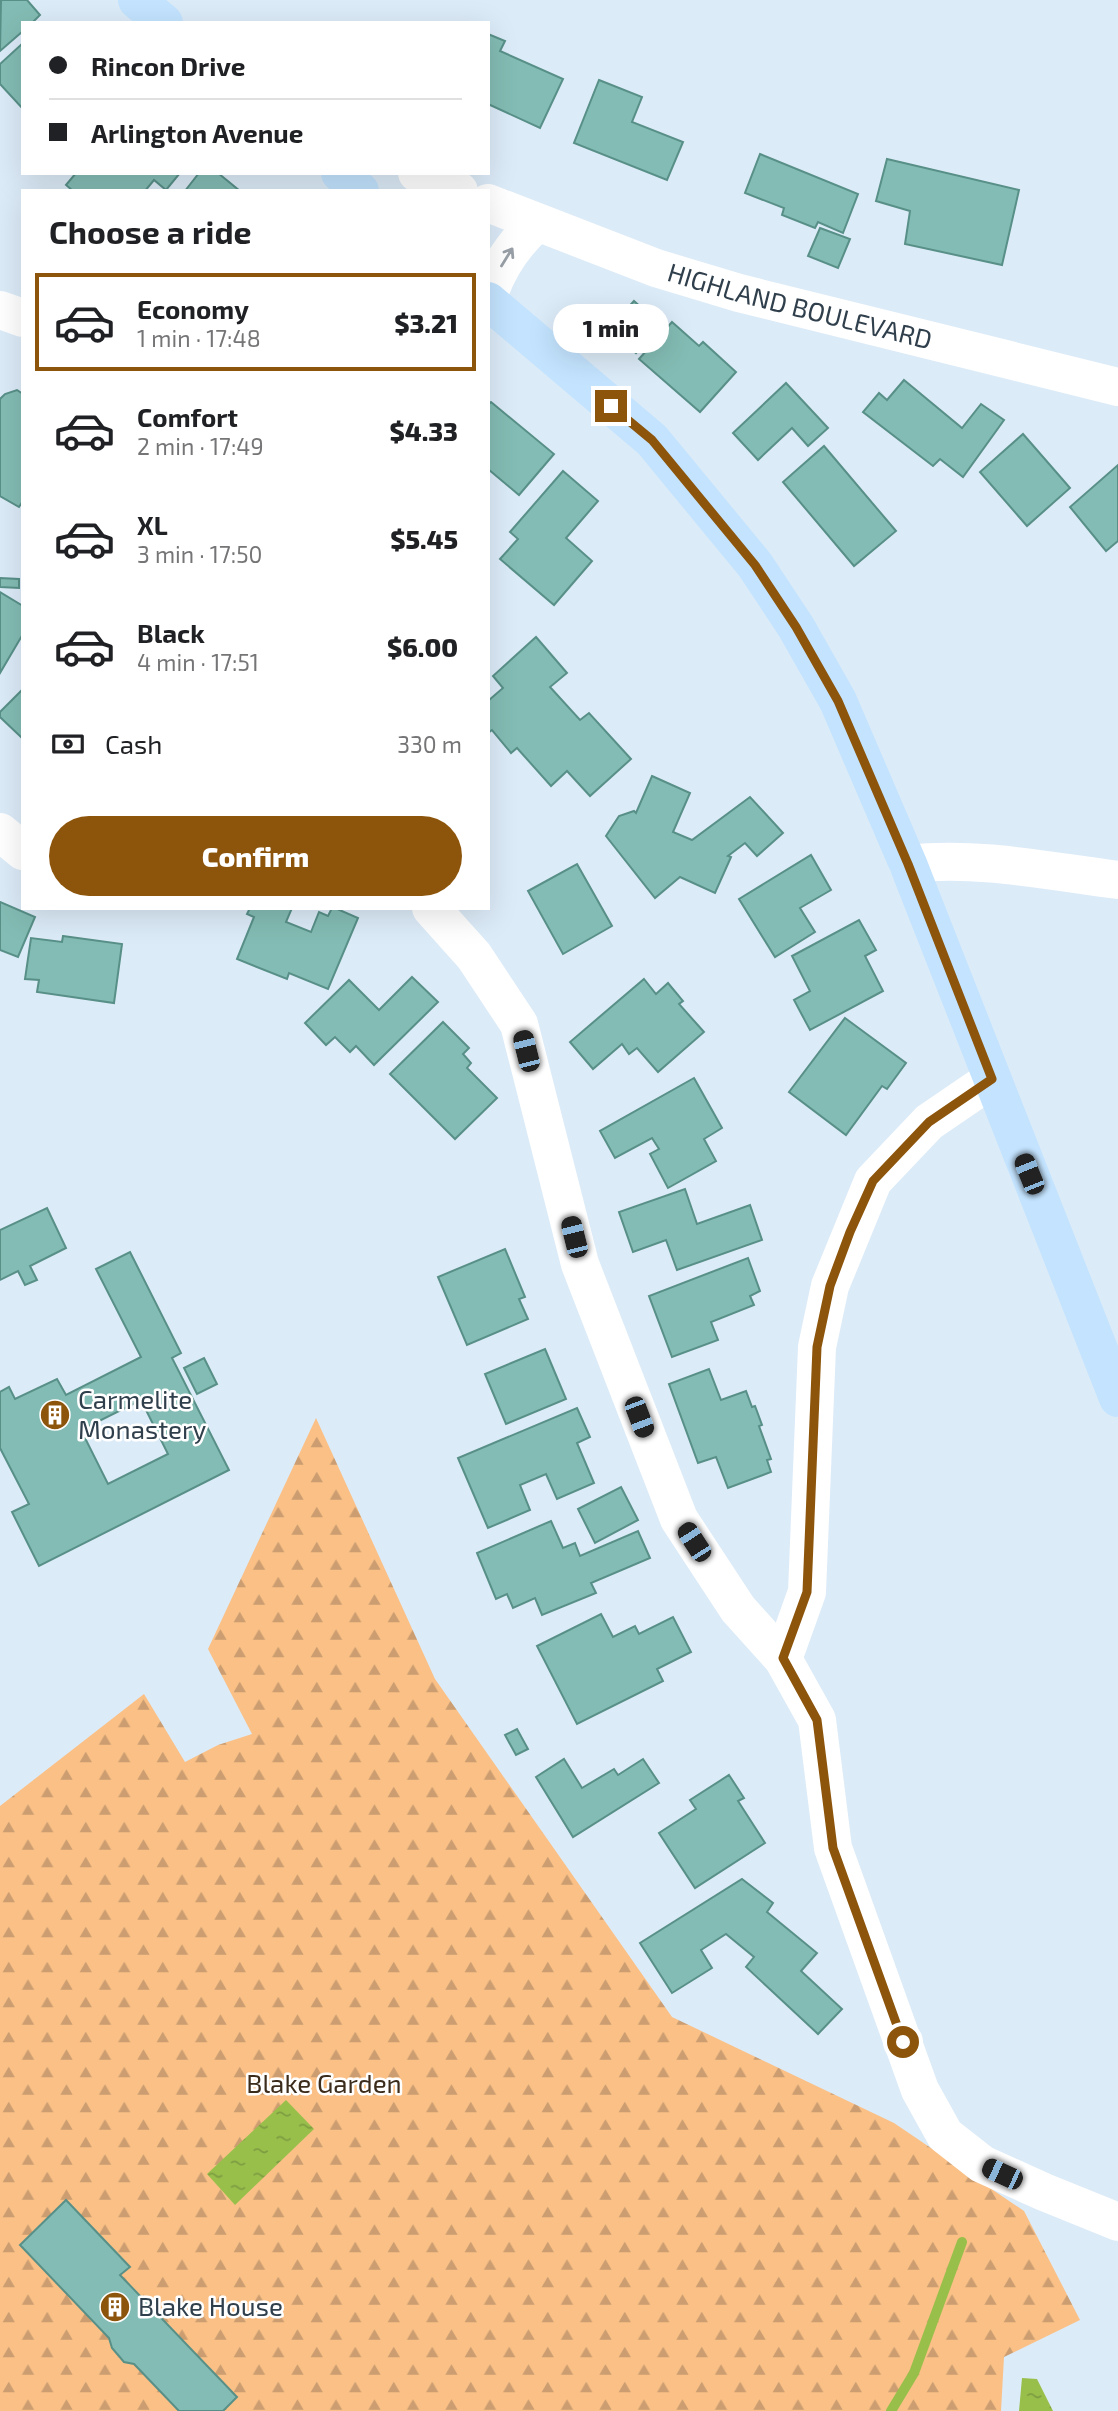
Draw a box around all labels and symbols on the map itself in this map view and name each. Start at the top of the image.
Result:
one-way arrow [501,247,515,267]
street label: HIGHLAND BOULEVARD [664,255,936,354]
callout: 1 min [553,304,669,354]
route end [595,390,627,422]
car [511,1028,542,1074]
car [1012,1151,1047,1197]
car [559,1214,590,1260]
place label: Carmelite Monastery [78,1383,206,1444]
car [622,1394,657,1440]
building icon: Carmelite Monastery [38,1398,72,1432]
car [674,1519,715,1565]
route start [887,2026,919,2058]
park label: Blake Garden [246,2067,402,2098]
car [979,2156,1026,2192]
building icon: Blake House [98,2290,132,2324]
place label: Blake House [138,2290,283,2321]

